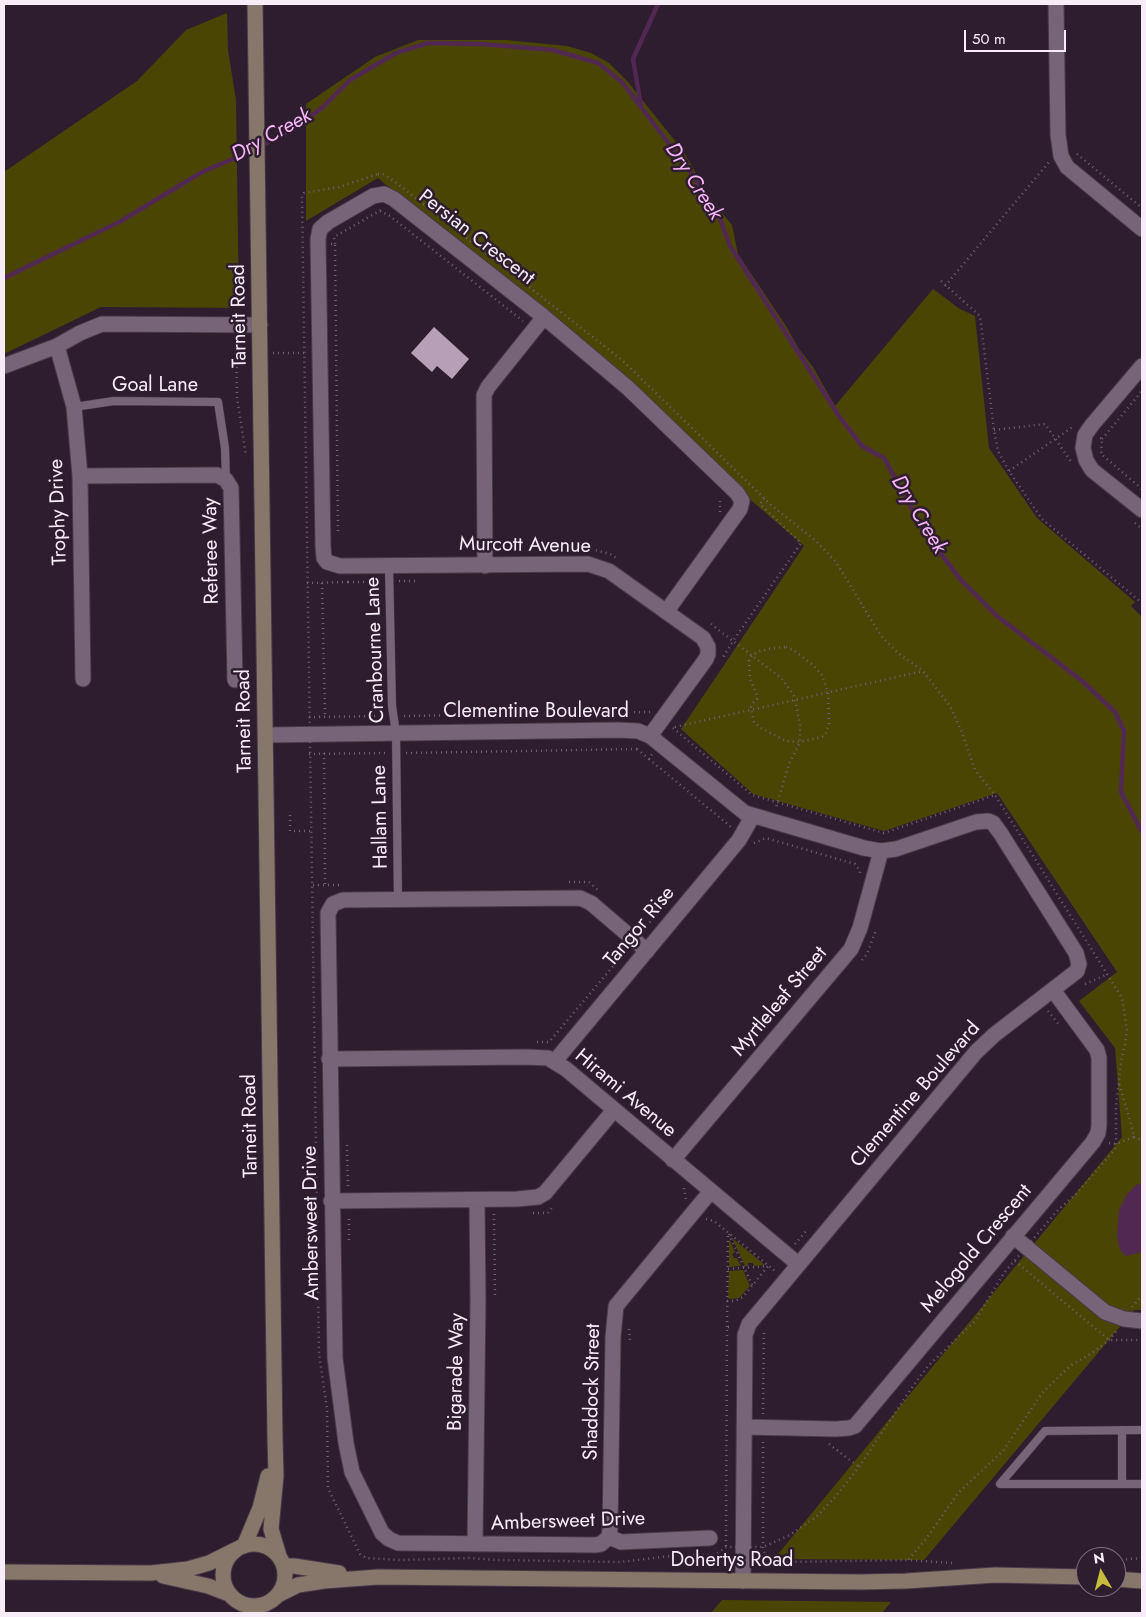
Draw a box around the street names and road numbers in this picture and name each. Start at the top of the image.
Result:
street label: Persian Crescent [413,185,539,291]
street label: Tarneit Road [227,264,253,368]
street label: Goal Lane [112,374,198,398]
street label: Trophy Drive [45,458,73,566]
street label: Referee Way [199,497,225,605]
street label: Murcott Avenue [459,533,591,559]
street label: Cranbourne Lane [361,576,391,724]
street label: Tarneit Road [232,669,258,773]
street label: Clementine Boulevard [443,700,629,724]
street label: Hallam Lane [368,765,394,869]
street label: Tangor Rise [600,882,680,972]
street label: Myrtleleaf Street [727,942,833,1062]
street label: Clementine Boulevard [846,1017,986,1173]
street label: Hirami Avenue [569,1045,681,1143]
street label: Tarneit Road [238,1074,264,1178]
street label: Ambersweet Drive [299,1146,325,1300]
street label: Melogold Crescent [916,1180,1038,1318]
street label: Bigarade Way [444,1313,470,1431]
street label: Shaddock Street [580,1323,606,1461]
street label: Ambersweet Drive [490,1507,646,1537]
street label: Dohertys Road [671,1549,793,1573]

